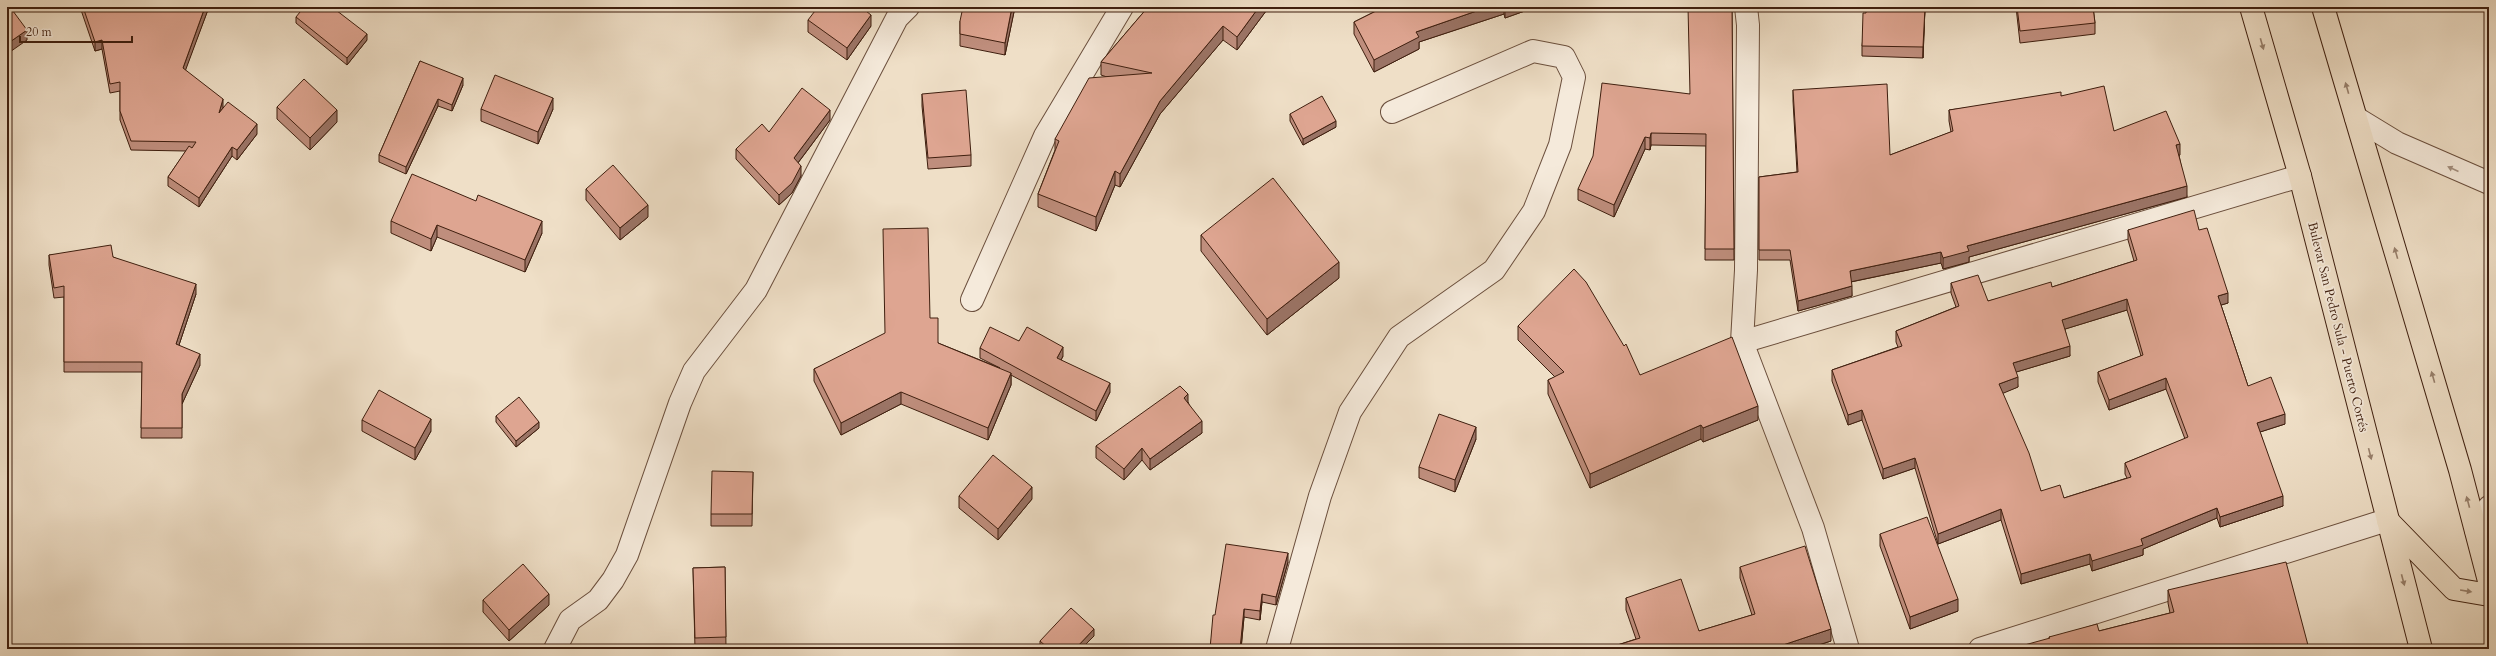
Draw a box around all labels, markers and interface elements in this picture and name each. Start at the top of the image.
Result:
scale bar [20,18,132,44]
text: 20 m [26,24,53,40]
one-way arrow [2259,39,2265,51]
one-way arrow [2344,82,2350,94]
one-way arrow [2447,165,2459,172]
street label: Bulevar San Pedro Sula - Puerto Cortés [2303,220,2373,434]
one-way arrow [2393,247,2399,259]
one-way arrow [2430,371,2436,383]
one-way arrow [2367,449,2373,461]
one-way arrow [2465,496,2471,509]
one-way arrow [2400,574,2406,586]
one-way arrow [2460,588,2472,594]

